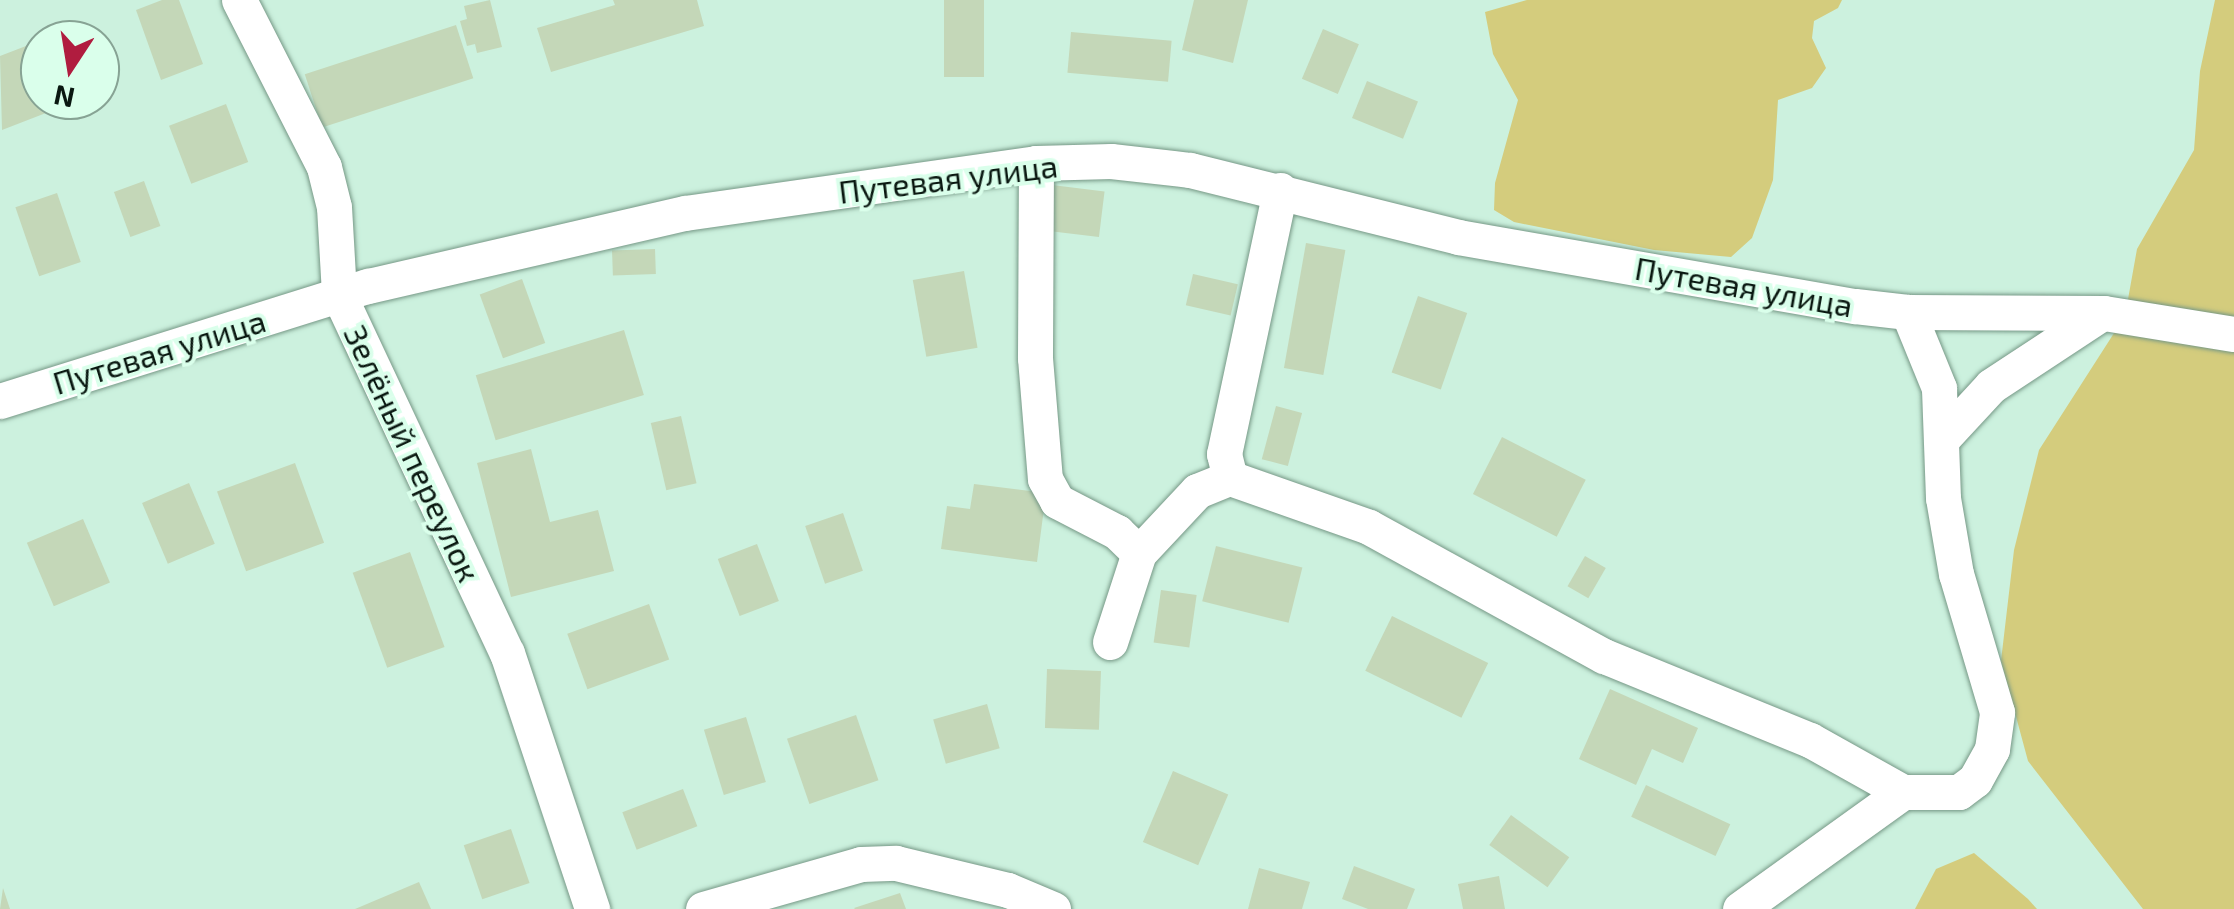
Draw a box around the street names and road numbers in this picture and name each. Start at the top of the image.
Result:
street label: Путевая улица [836,146,1060,210]
street label: Путевая улица [1632,248,1856,324]
street label: Путевая улица [48,300,270,402]
street label: Зелёный переулок [337,319,489,587]

